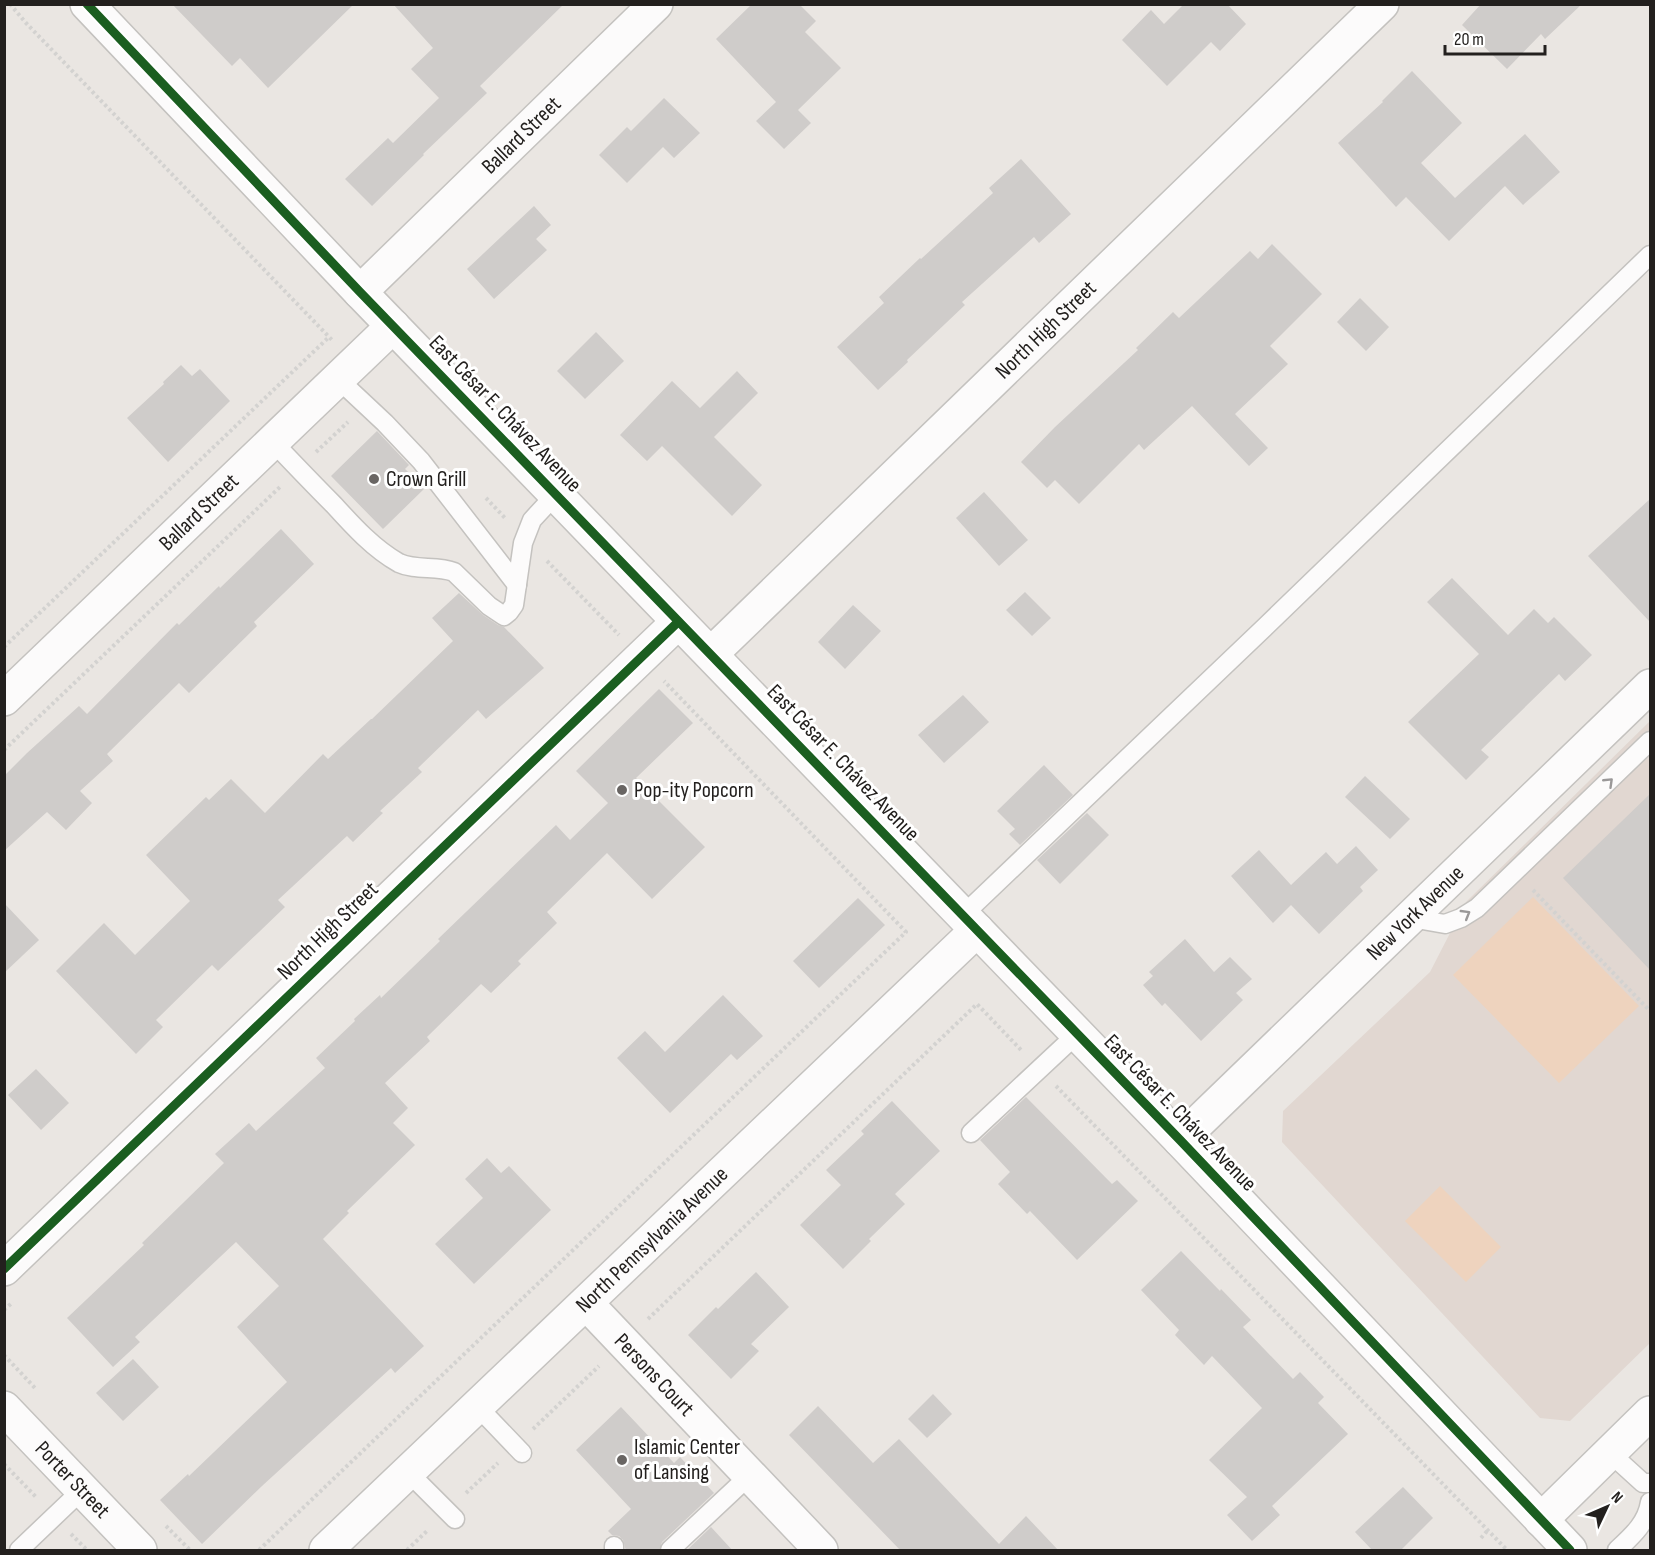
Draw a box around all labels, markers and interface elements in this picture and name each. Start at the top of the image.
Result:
scale bar [1445,18,1546,56]
text: 20 m [1454,29,1484,50]
street label: Ballard Street [476,90,567,180]
street label: North High Street [990,275,1102,385]
street label: East César E. Chávez Avenue [423,330,587,498]
place label: Crown Grill [386,466,466,493]
street label: Ballard Street [153,468,245,557]
marker: Crown Grill [367,472,381,486]
street label: East César E. Chávez Avenue [761,679,925,847]
place label: Pop-ity Popcorn [634,777,754,804]
one-way arrow [1601,778,1612,789]
marker: Pop-ity Popcorn [615,783,629,797]
street label: New York Avenue [1361,860,1470,966]
street label: North High Street [272,876,384,986]
one-way arrow [1460,910,1470,922]
street label: East César E. Chávez Avenue [1098,1029,1262,1197]
street label: North Pennsylvania Avenue [570,1161,734,1318]
street label: Persons Court [609,1328,700,1422]
place label: Islamic Center of Lansing [634,1434,740,1486]
street label: Porter Street [29,1435,116,1524]
marker: Islamic Center of Lansing [615,1453,629,1467]
north arrow [1577,1477,1637,1537]
text: N [1607,1488,1627,1507]

